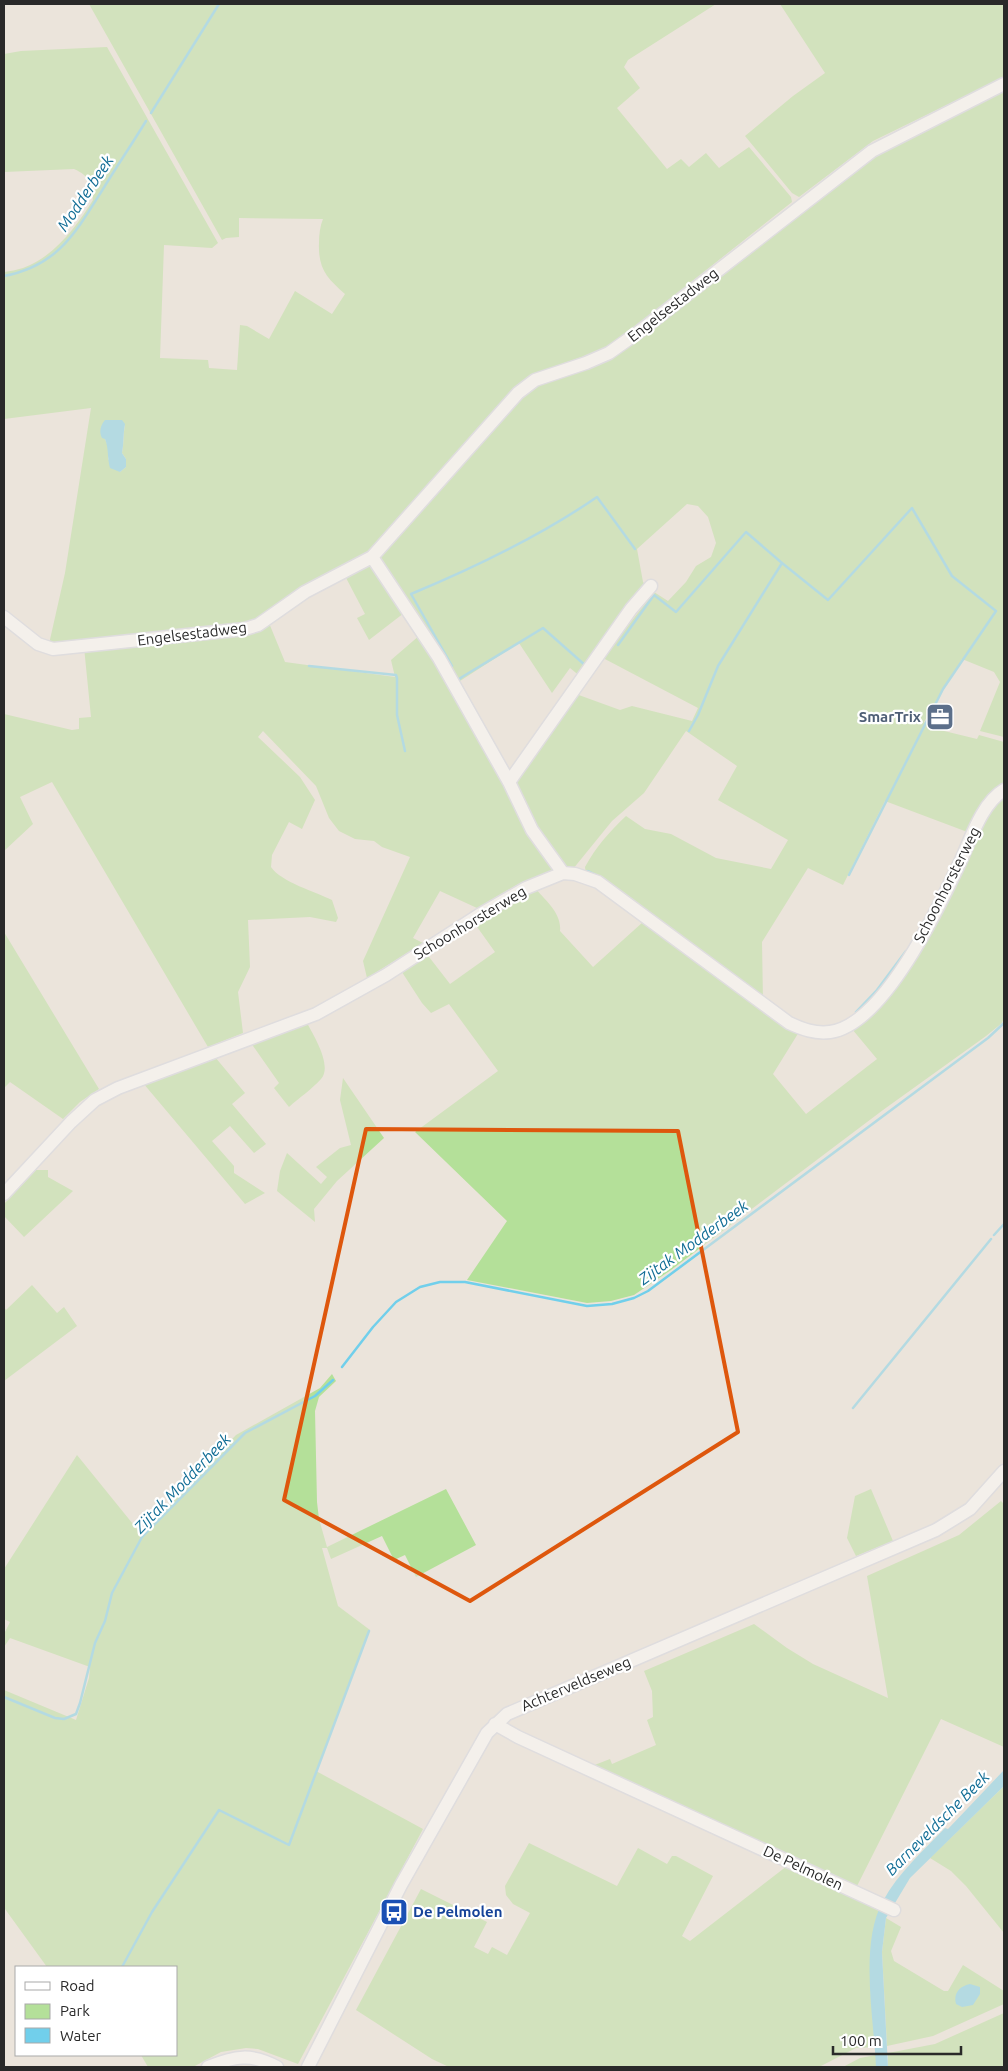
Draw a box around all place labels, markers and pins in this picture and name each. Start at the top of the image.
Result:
office icon: SmarTrix [925,702,955,732]
place label: SmarTrix [859,708,921,725]
bus stop icon: De Pelmolen [379,1897,409,1927]
place label: De Pelmolen [413,1903,503,1920]

